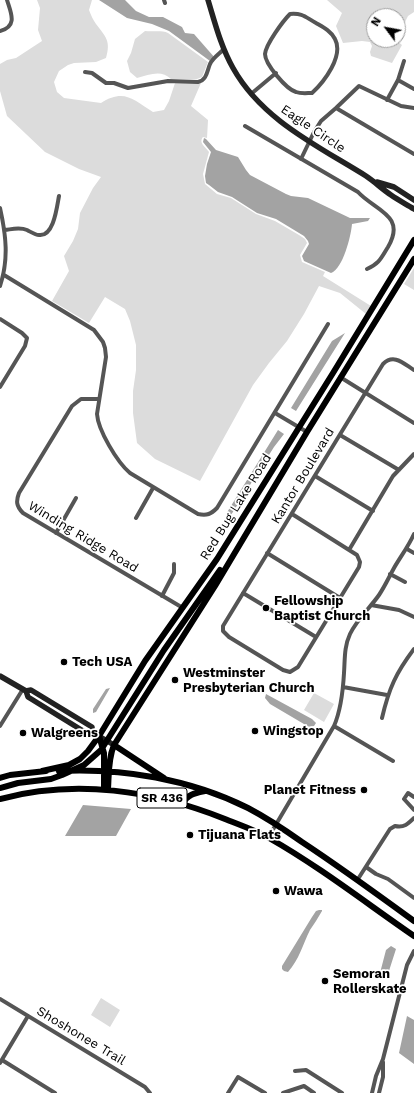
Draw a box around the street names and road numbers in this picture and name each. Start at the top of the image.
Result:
street label: Eagle Circle [278,102,348,156]
street label: Kantor Boulevard [268,425,338,527]
street label: Red Bug Lake Road [197,451,275,563]
street label: Winding Ridge Road [25,498,141,576]
road number: SR 436 [137,788,187,808]
street label: Shoshonee Trail [34,1003,128,1069]

